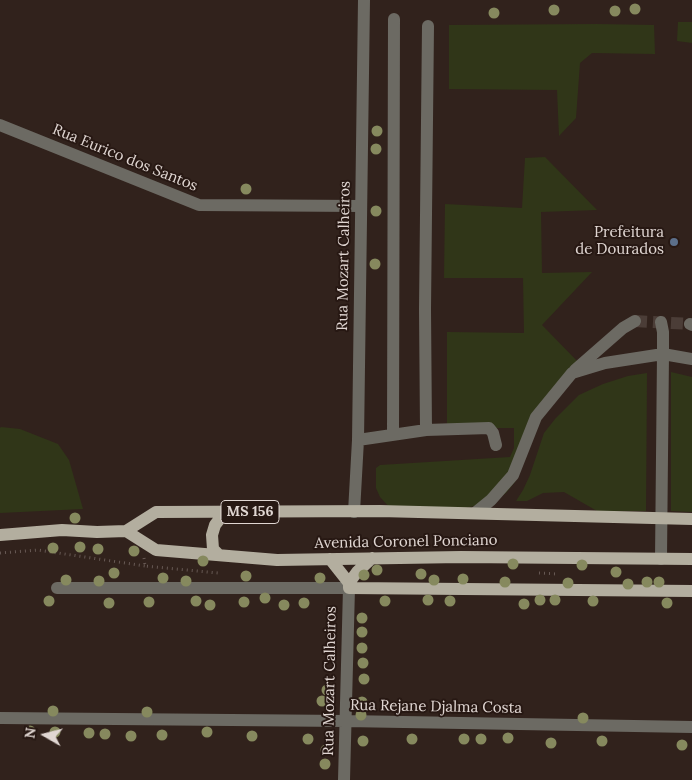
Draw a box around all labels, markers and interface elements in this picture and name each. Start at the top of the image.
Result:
street label: Rua Eurico dos Santos [50,121,200,195]
street label: Rua Mozart Calheiros [334,181,354,331]
place label: Prefeitura de Dourados [575,224,664,259]
marker: Prefeitura de Dourados [668,236,680,248]
road number: MS 156 [221,501,279,524]
street label: Avenida Coronel Ponciano [314,531,498,553]
street label: Rua Mozart Calheiros [320,606,340,756]
street label: Rua Rejane Djalma Costa [350,696,522,718]
north arrow [20,710,70,760]
text: N [20,726,40,740]

